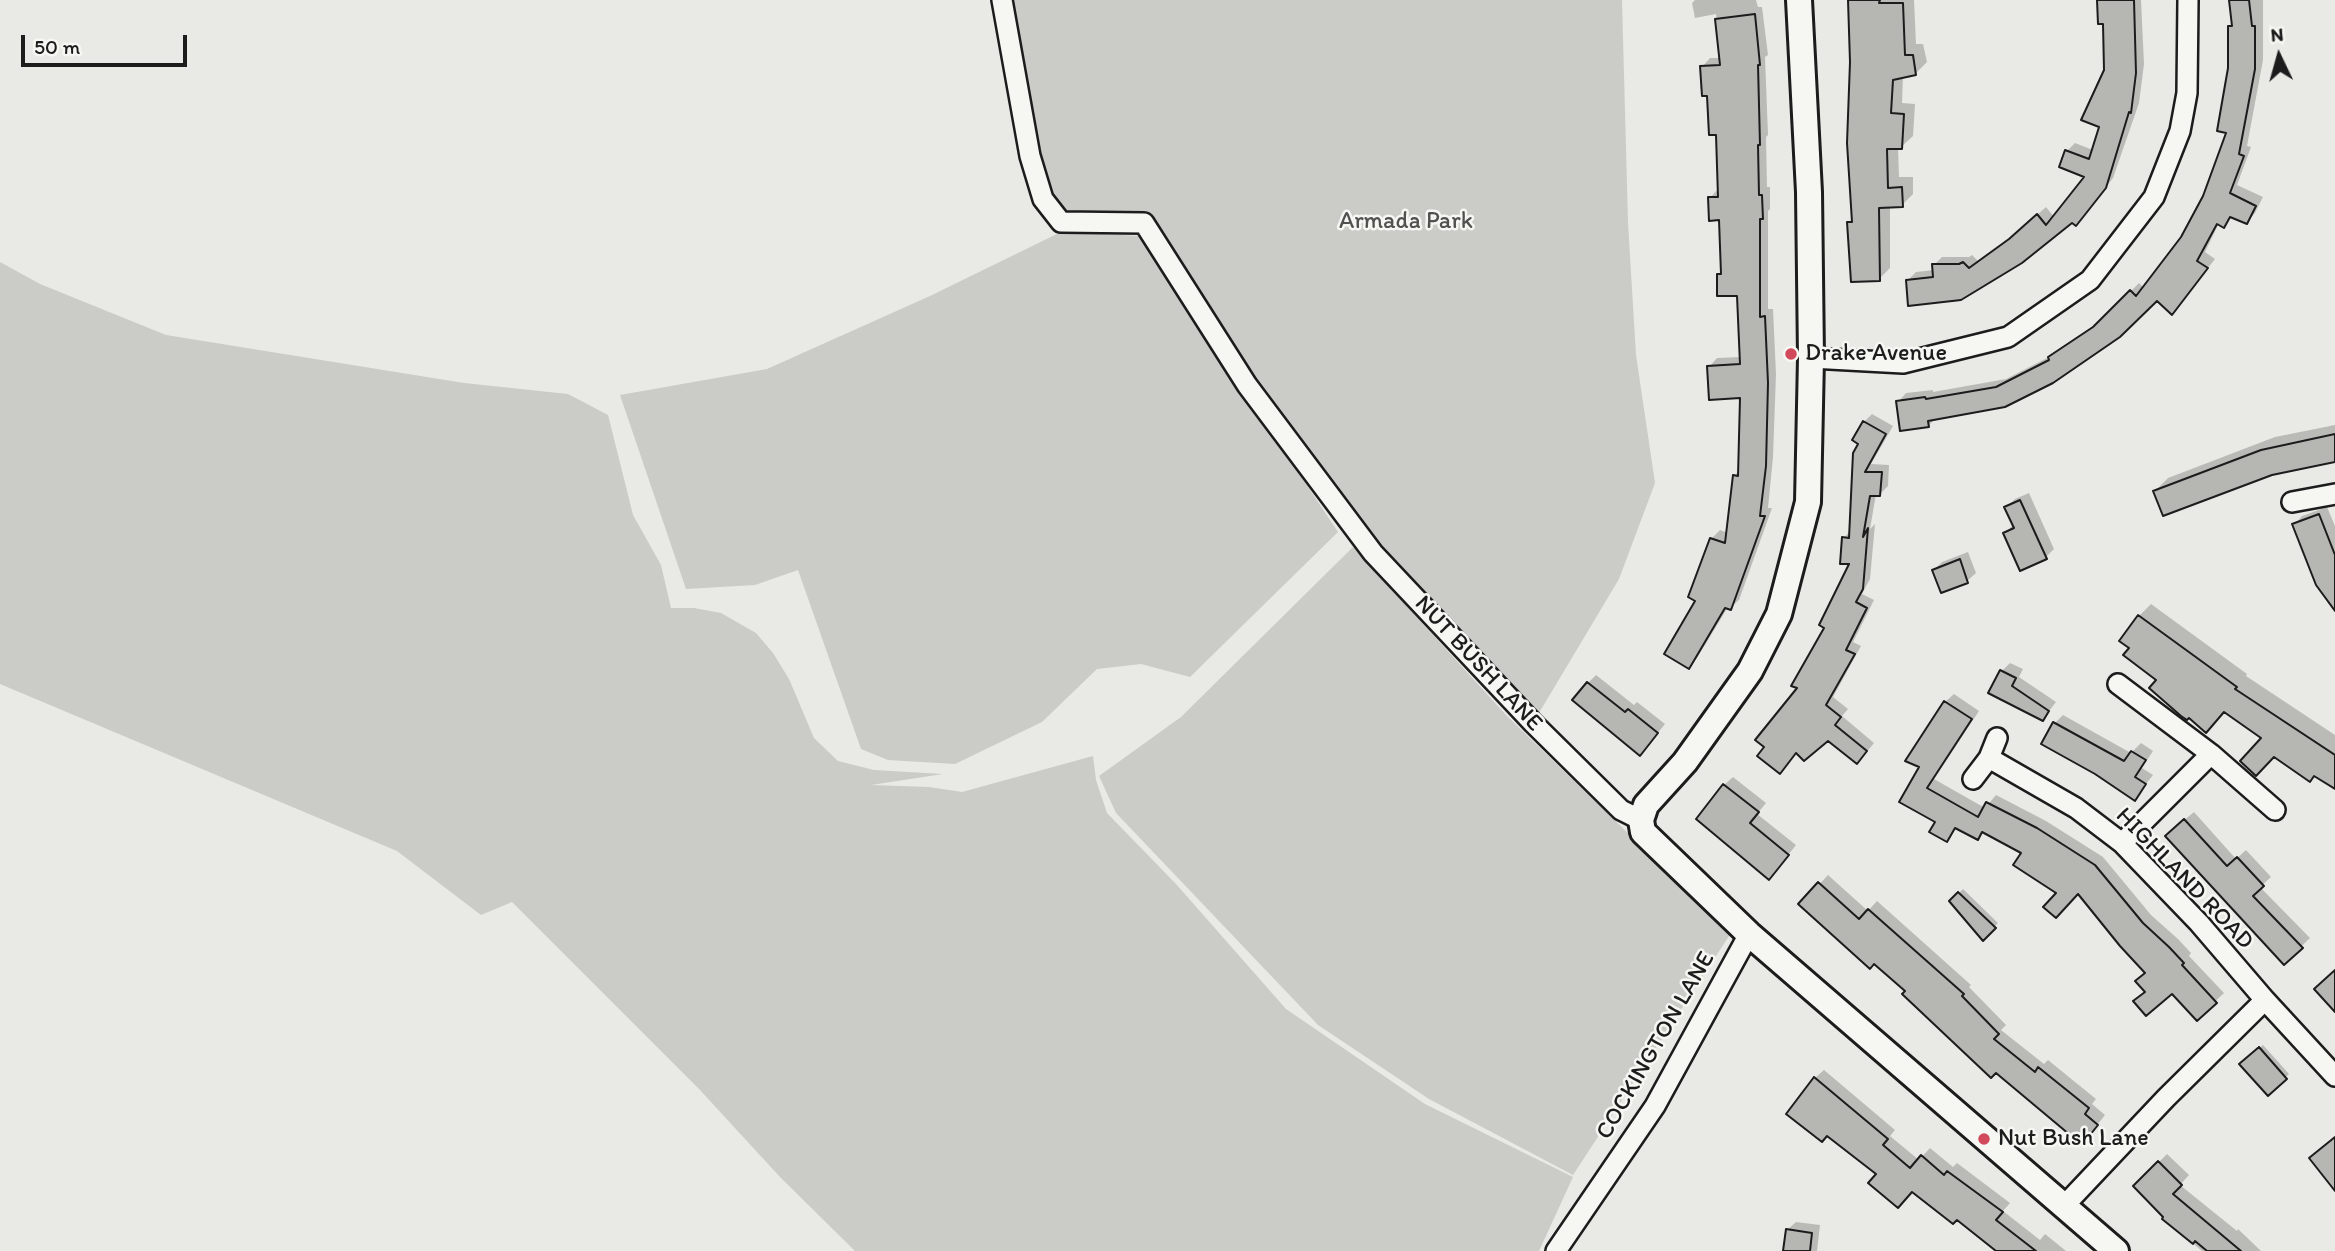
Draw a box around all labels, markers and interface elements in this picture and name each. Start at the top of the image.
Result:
scale bar [24,21,191,65]
north arrow [2244,21,2314,91]
text: N [2270,23,2285,47]
text: 50 m [34,34,80,59]
park label: Armada Park [1339,208,1473,236]
place label: Drake Avenue [1805,340,1947,368]
marker: Drake Avenue [1783,346,1799,362]
street label: NUT BUSH LANE [1408,590,1548,738]
street label: HIGHLAND ROAD [2109,802,2259,956]
street label: COCKINGTON LANE [1591,947,1721,1145]
place label: Nut Bush Lane [1998,1125,2149,1153]
marker: Nut Bush Lane [1976,1131,1992,1147]

